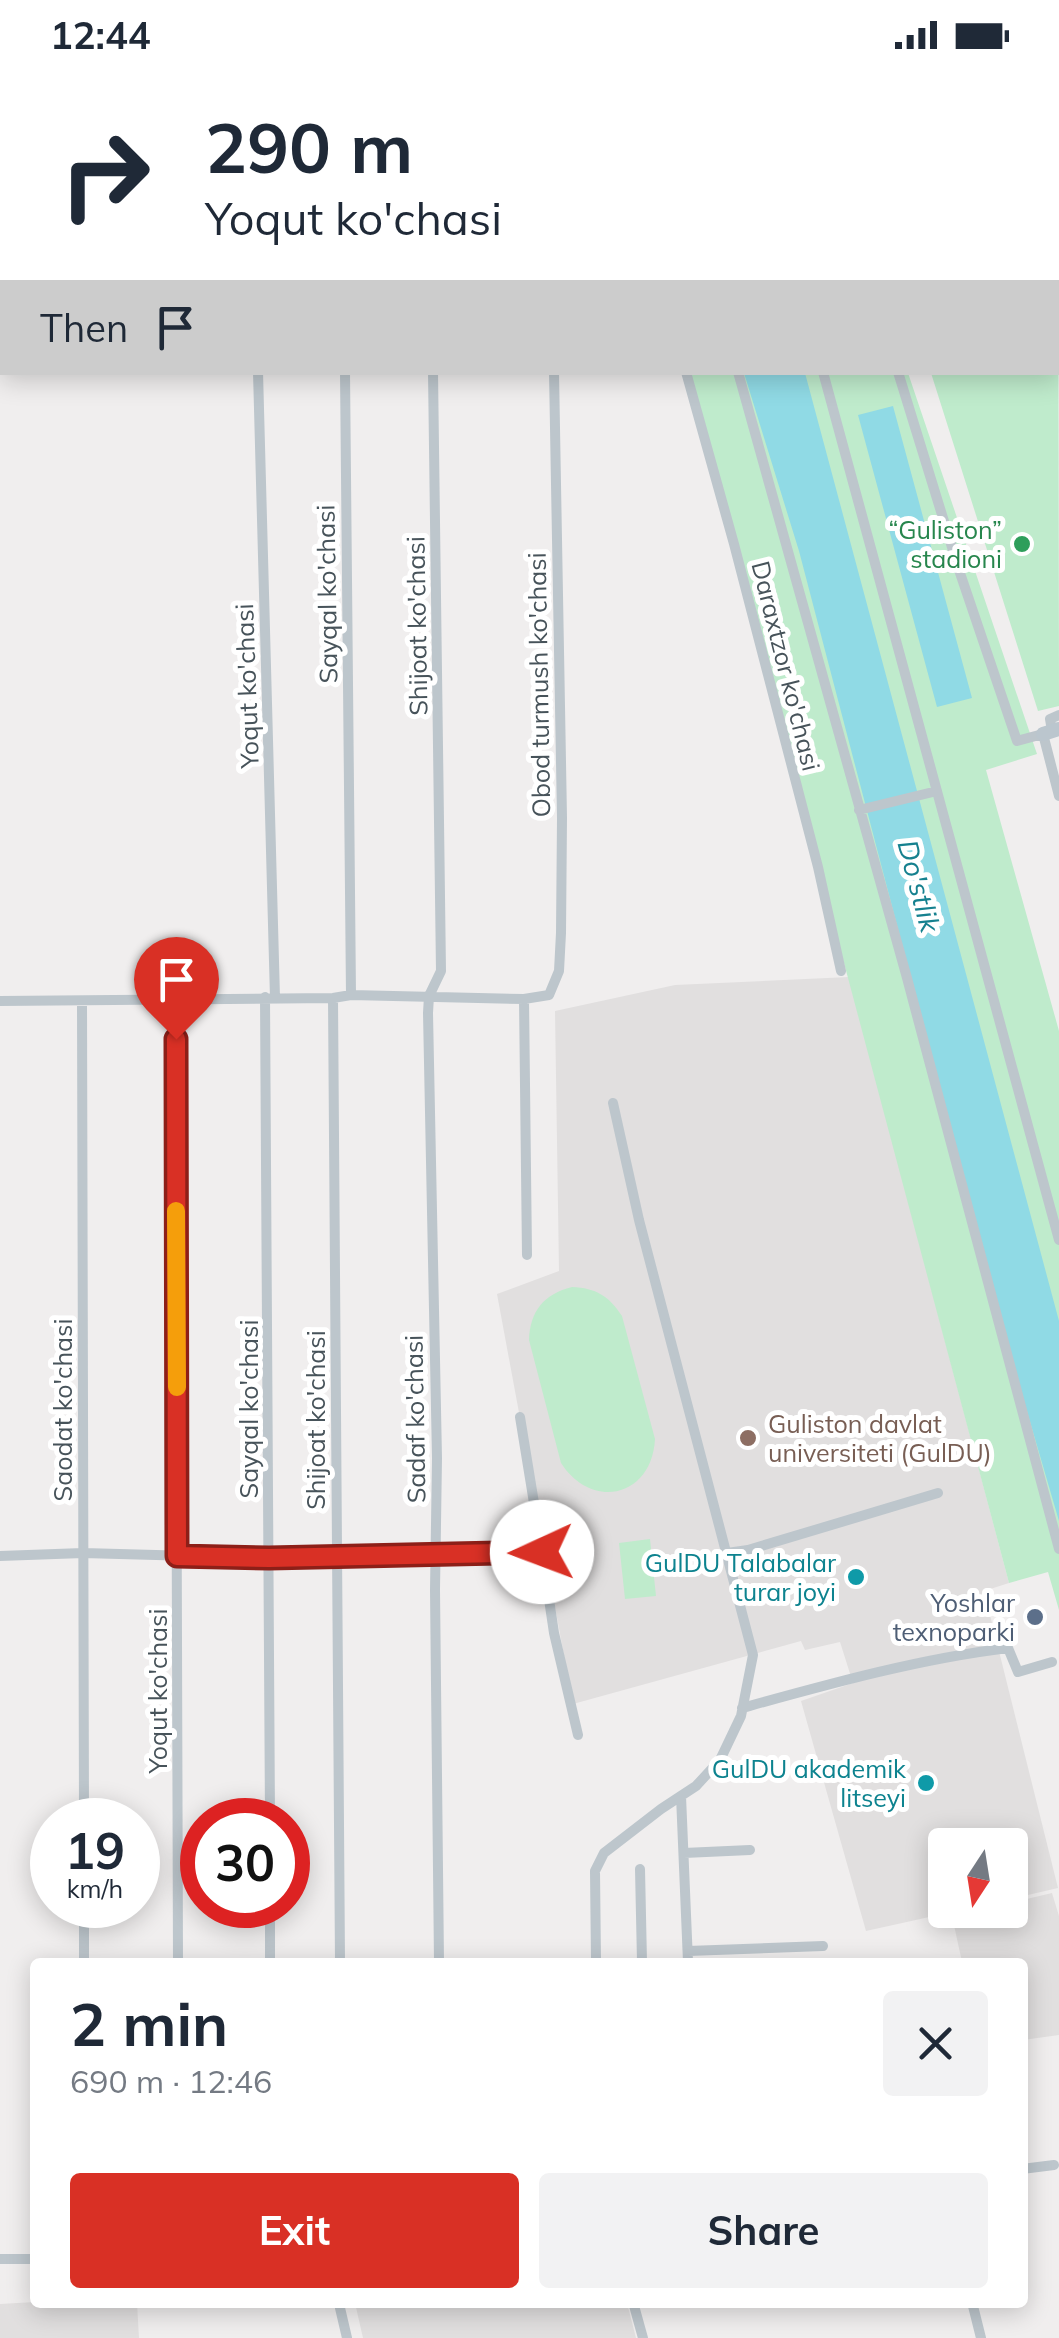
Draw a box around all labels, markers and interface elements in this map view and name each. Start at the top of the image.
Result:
text: 12:44 [50,11,151,59]
text: 290 m [205,103,413,191]
icon: right [40,110,170,240]
text: Yoqut ko'chasi [205,190,502,246]
icon: arrive [148,300,203,355]
text: Then [40,304,128,352]
street label: Sayqal ko'chasi [309,504,344,684]
place label: “Guliston” stadioni [888,514,1002,574]
marker: “Guliston” stadioni [1011,533,1033,555]
street label: Shijoat ko'chasi [399,536,434,716]
street label: Obod turmush ko'chasi [521,552,556,818]
street label: Daraxtzor ko'chasi [745,558,828,774]
street label: Yoqut ko'chasi [228,603,265,770]
water label: Do'stlik [890,836,949,938]
pin [134,937,219,1040]
icon: arrive [149,952,204,1007]
street label: Saodat ko'chasi [47,1319,78,1501]
street label: Sayqal ko'chasi [233,1320,264,1498]
street label: Shijoat ko'chasi [300,1330,331,1510]
street label: Sadaf ko'chasi [398,1335,431,1503]
place label: Guliston davlat universiteti (GulDU) [768,1408,992,1468]
marker: Guliston davlat universiteti (GulDU) [737,1427,759,1449]
position arrow [490,1500,594,1604]
place label: GulDU Talabalar turar joyi [645,1547,836,1607]
marker: GulDU Talabalar turar joyi [845,1566,867,1588]
place label: Yoshlar texnoparki [893,1587,1015,1647]
marker: Yoshlar texnoparki [1024,1606,1046,1628]
street label: Yoqut ko'chasi [142,1609,173,1774]
place label: GulDU akademik litseyi [712,1753,907,1813]
marker: GulDU akademik litseyi [915,1772,937,1794]
speed limit sign: 30 [180,1798,310,1928]
text: 19 [65,1819,125,1882]
north arrow [928,1828,1028,1928]
map controls [928,1828,1028,1928]
text: km/h [67,1873,123,1904]
text: 2 min [70,1986,228,2061]
button: close [883,1991,988,2096]
text: 690 m · 12:46 [70,2061,272,2101]
button: Exit [70,2173,519,2288]
button: Share [539,2173,988,2288]

